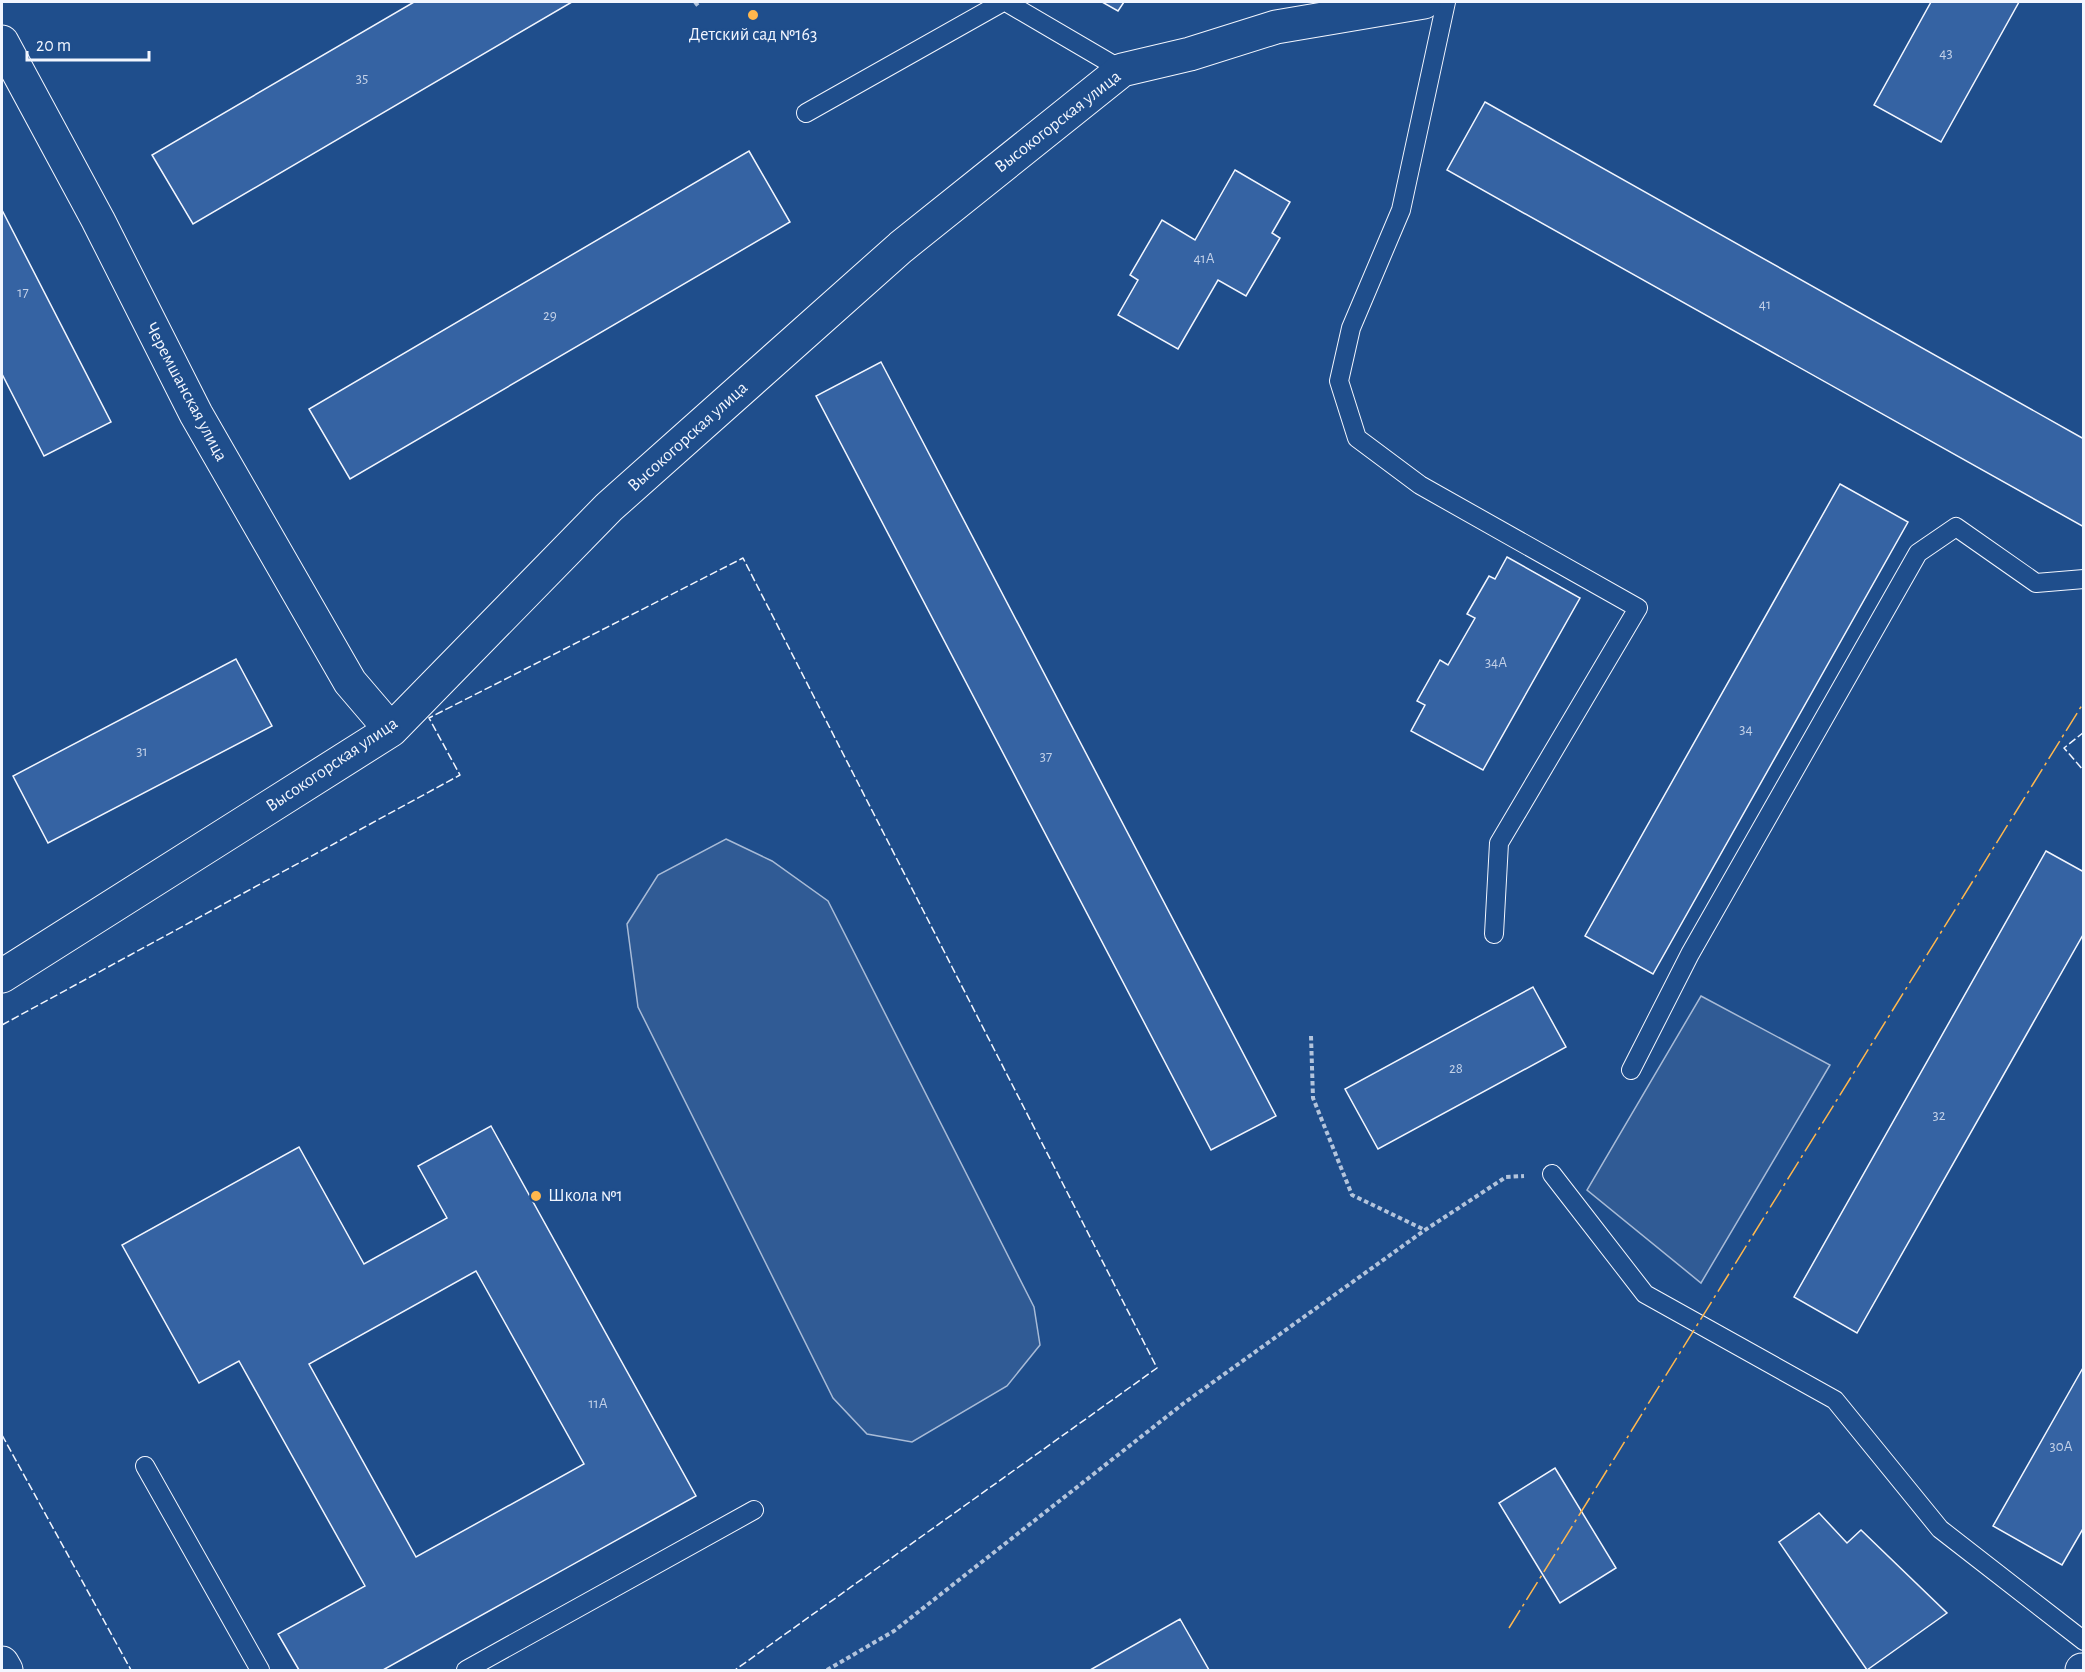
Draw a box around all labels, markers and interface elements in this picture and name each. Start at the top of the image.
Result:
marker: Детский сад №163 [746,8,760,22]
scale bar [27,24,148,62]
place label: Детский сад №163 [689,26,817,44]
text: 20 m [36,37,71,55]
house number: 43 [1939,46,1953,61]
street label: Высокогорская улица [992,67,1124,177]
house number: 35 [356,71,368,86]
house number: 41А [1193,251,1215,266]
house number: 17 [17,285,29,300]
house number: 41 [1759,297,1771,312]
house number: 29 [543,308,557,323]
street label: Черемшанская улица [142,320,230,464]
street label: Высокогорская улица [625,379,751,495]
house number: 34А [1485,655,1507,670]
street label: Высокогорская улица [263,714,401,816]
house number: 34 [1739,722,1753,737]
house number: 31 [136,744,148,759]
house number: 37 [1040,749,1052,764]
house number: 28 [1449,1061,1463,1076]
house number: 32 [1932,1108,1946,1123]
place label: Школа №1 [548,1187,623,1205]
marker: Школа №1 [529,1189,543,1203]
house number: 11А [588,1396,608,1411]
house number: 30А [2050,1439,2073,1454]

